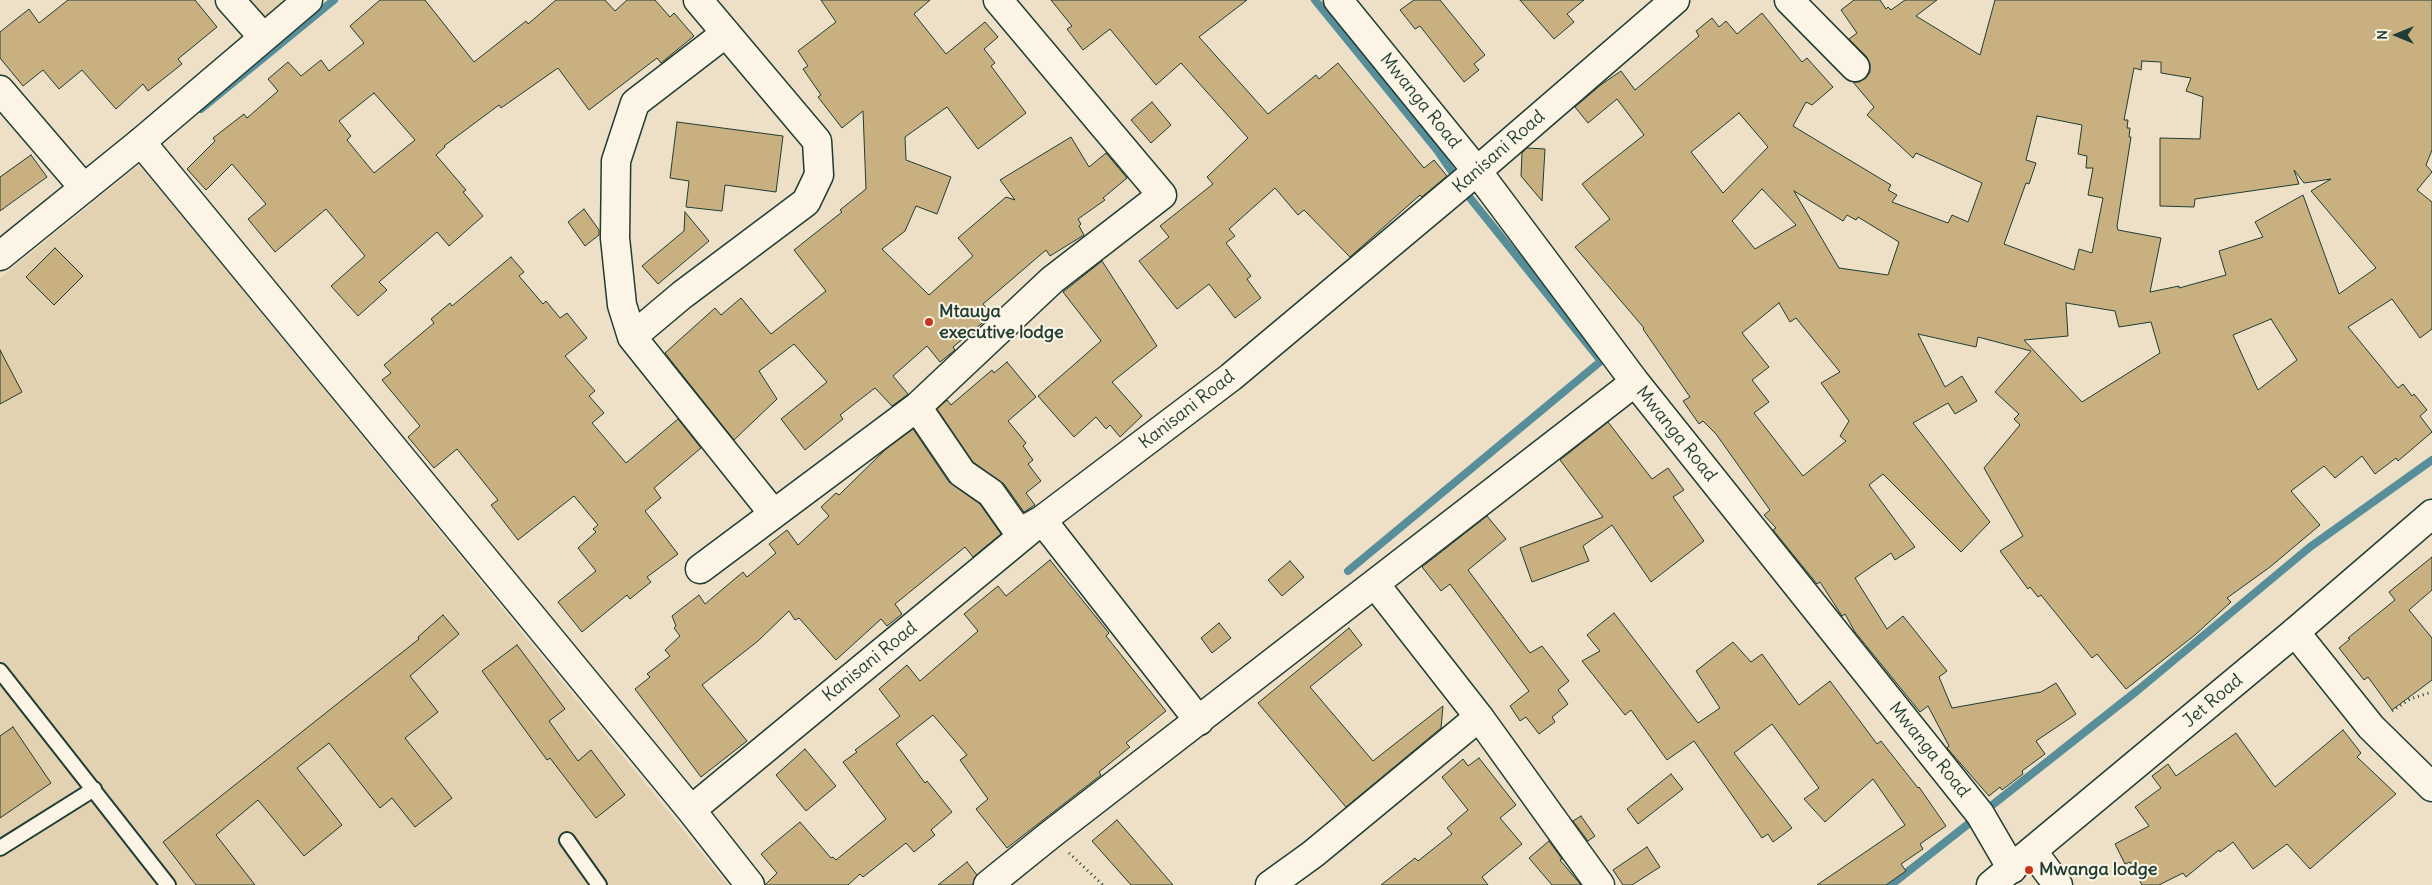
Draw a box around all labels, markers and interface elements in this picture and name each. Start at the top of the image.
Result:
north arrow [2372,10,2422,60]
text: N [2373,30,2391,40]
street label: Mwanga Road [1375,49,1465,153]
street label: Kanisani Road [1448,106,1550,198]
place label: Mtauya executive lodge [939,301,1064,344]
marker: Mtauya executive lodge [923,316,935,328]
street label: Kanisani Road [1135,366,1239,454]
street label: Mwanga Road [1631,382,1721,486]
street label: Kanisani Road [818,617,922,707]
street label: Jet Road [2179,670,2247,732]
street label: Mwanga Road [1884,698,1974,802]
place label: Mwanga lodge [2039,859,2157,881]
marker: Mwanga lodge [2023,864,2035,876]

